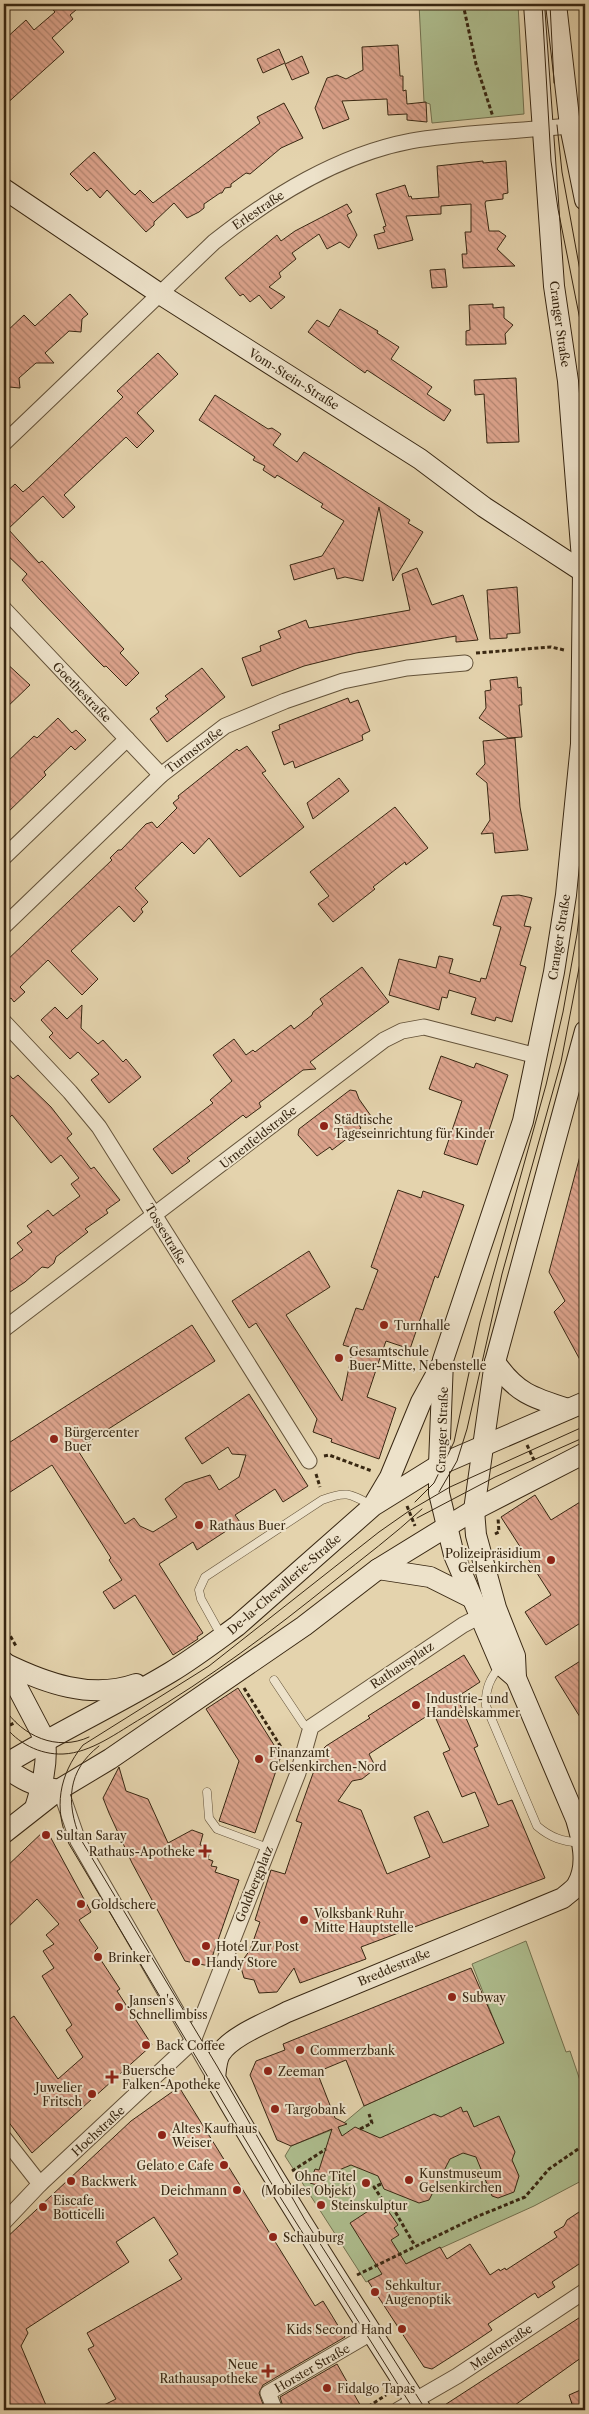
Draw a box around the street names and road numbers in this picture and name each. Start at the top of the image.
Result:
street label: Erlestraße [229,187,287,233]
street label: Cranger Straße [547,280,574,368]
street label: Vom-Stein-Straße [245,344,342,413]
street label: Goethestraße [50,659,115,725]
street label: Turmstraße [162,723,226,776]
street label: Cranger Straße [545,893,573,981]
street label: Urnenfeldstraße [217,1102,300,1172]
street label: Tossestraße [142,1201,190,1267]
street label: Cranger Straße [433,1386,451,1474]
street label: De-la-Chevallerie-Straße [224,1530,344,1637]
street label: Rathausplatz [367,1638,437,1692]
street label: Goldbergplatz [232,1844,276,1924]
street label: Breddestraße [356,1945,433,1989]
street label: Hochstraße [68,2102,128,2159]
street label: Maelostraße [467,2321,535,2373]
street label: Horster Straße [272,2340,353,2396]

